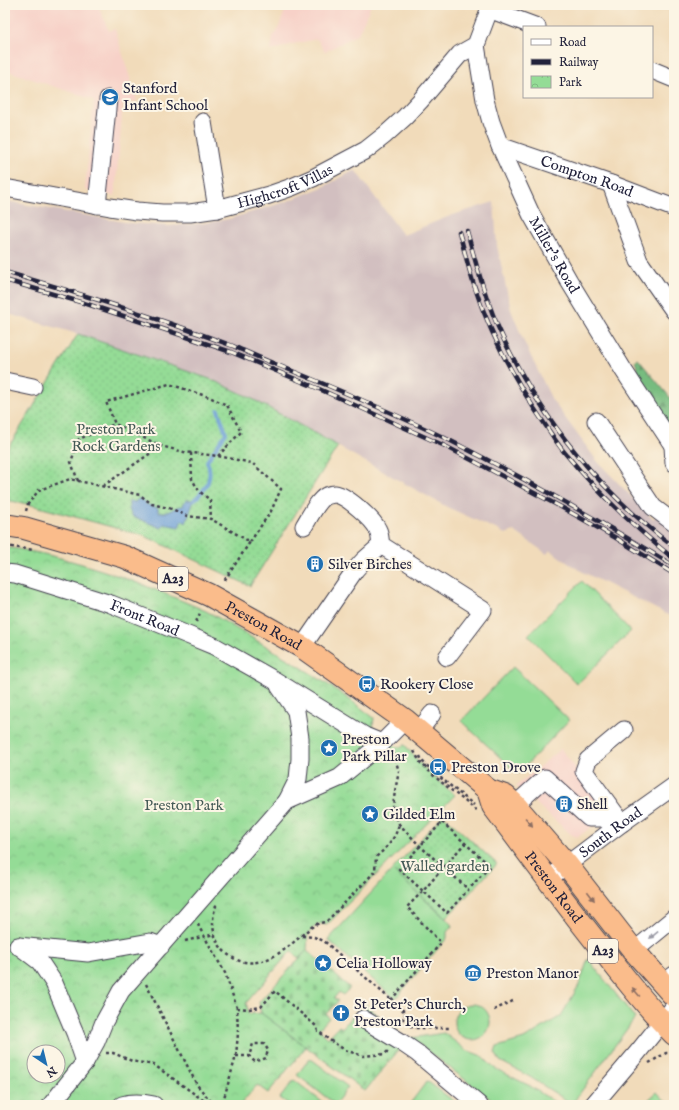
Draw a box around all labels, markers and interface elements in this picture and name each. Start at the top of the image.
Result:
legend [523,26,653,98]
text: Road [559,35,587,50]
text: Railway [559,55,598,70]
text: Park [559,75,582,90]
place label: Stanford Infant School [123,79,209,115]
school or university icon: Stanford Infant School [100,87,120,107]
street label: Compton Road [538,151,637,201]
street label: Highcroft Villas [235,160,336,213]
street label: Miller's Road [525,213,584,298]
park label: Preston Park Rock Gardens [71,420,161,456]
building icon: Silver Birches [305,554,325,574]
place label: Silver Birches [328,555,412,574]
road number: A23 [158,567,188,591]
street label: Front Road [107,595,183,641]
street label: Preston Road [222,597,306,655]
bus stop icon: Rookery Close [357,674,377,694]
place label: Rookery Close [380,675,474,694]
place label: Preston Park Pillar [342,730,407,766]
place icon: Preston Park Pillar [319,738,339,758]
bus stop icon: Preston Drove [428,757,448,777]
place label: Preston Drove [451,758,541,777]
building icon: Shell [554,794,574,814]
place label: Shell [577,795,609,814]
park label: Preston Park [144,796,225,815]
street label: South Road [575,802,646,862]
place icon: Gilded Elm [360,804,380,824]
place label: Gilded Elm [383,805,456,824]
one-way arrow [524,817,533,826]
street label: Preston Road [521,847,588,927]
park label: Walled garden [400,857,490,876]
one-way arrow [586,891,595,902]
one-way arrow [649,930,659,939]
road number: A23 [588,939,618,963]
place icon: Celia Holloway [313,953,333,973]
place label: Celia Holloway [336,954,432,973]
museum icon: Preston Manor [463,963,483,983]
place label: Preston Manor [486,964,579,983]
one-way arrow [632,986,641,997]
place label: St Peter's Church, Preston Park [354,995,466,1031]
church icon: St Peter's Church, Preston Park [331,1003,351,1023]
north arrow [26,1044,66,1084]
text: N [43,1062,60,1080]

